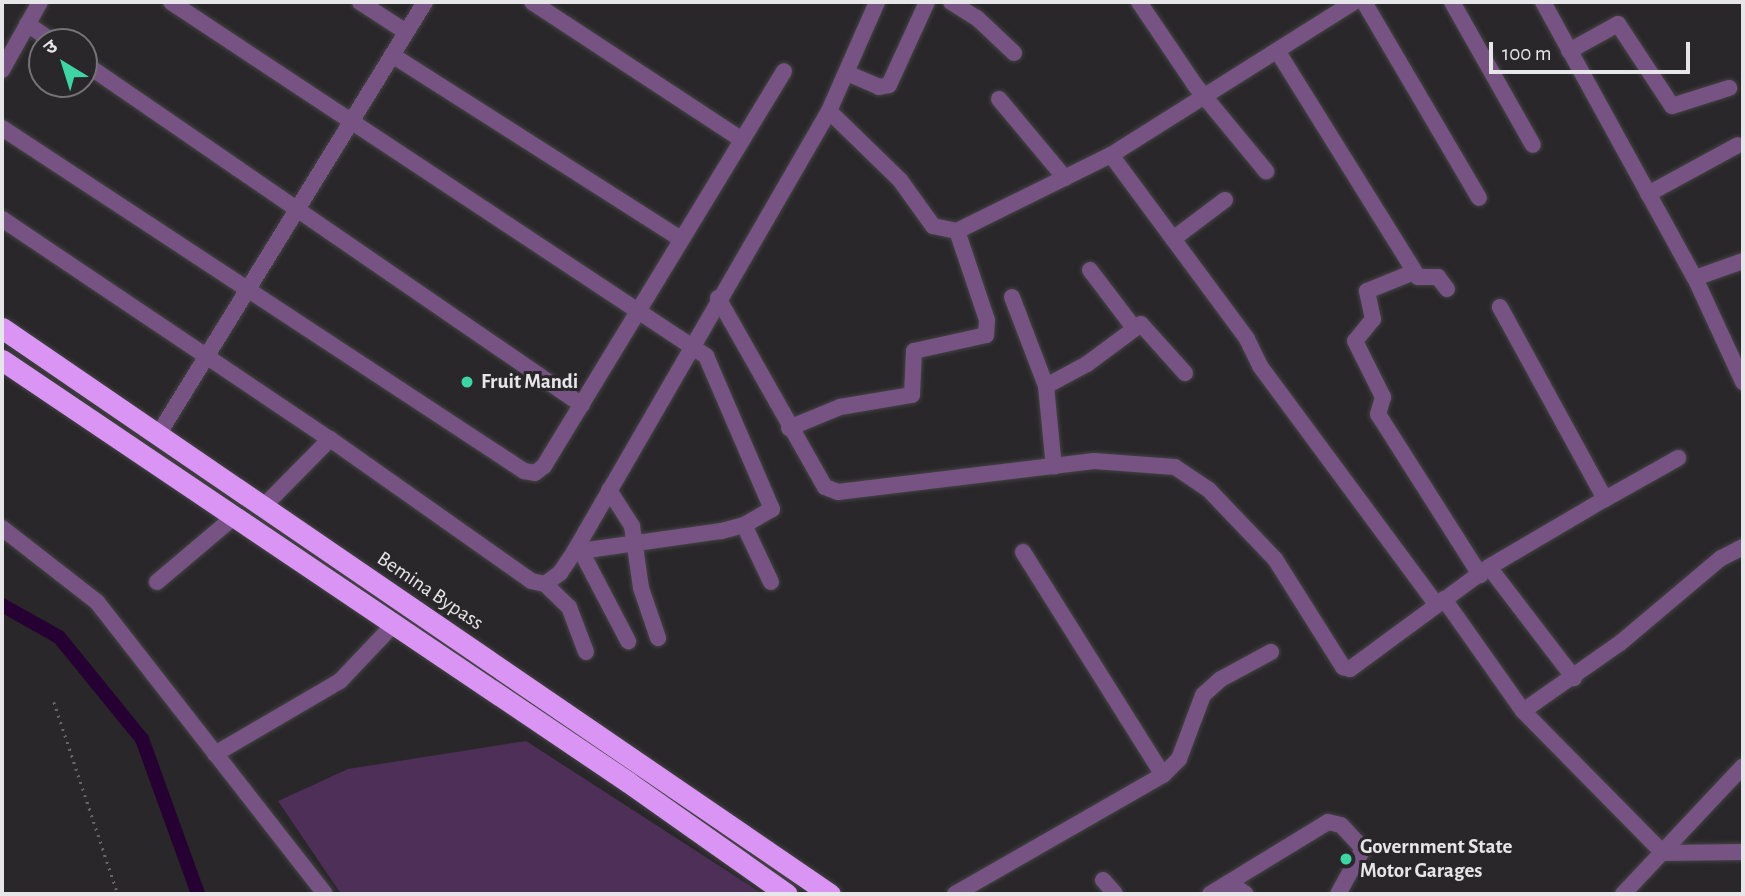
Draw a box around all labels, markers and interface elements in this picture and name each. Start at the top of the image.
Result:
north arrow [28,28,98,98]
scale bar [1493,28,1694,72]
text: उ [41,37,61,59]
text: 100 m [1502,43,1552,64]
place label: Fruit Mandi [481,369,578,395]
marker: Fruit Mandi [459,374,475,390]
street label: Bemina Bypass [372,546,488,636]
place label: Government State Motor Garages [1360,834,1512,884]
marker: Government State Motor Garages [1338,851,1354,867]

